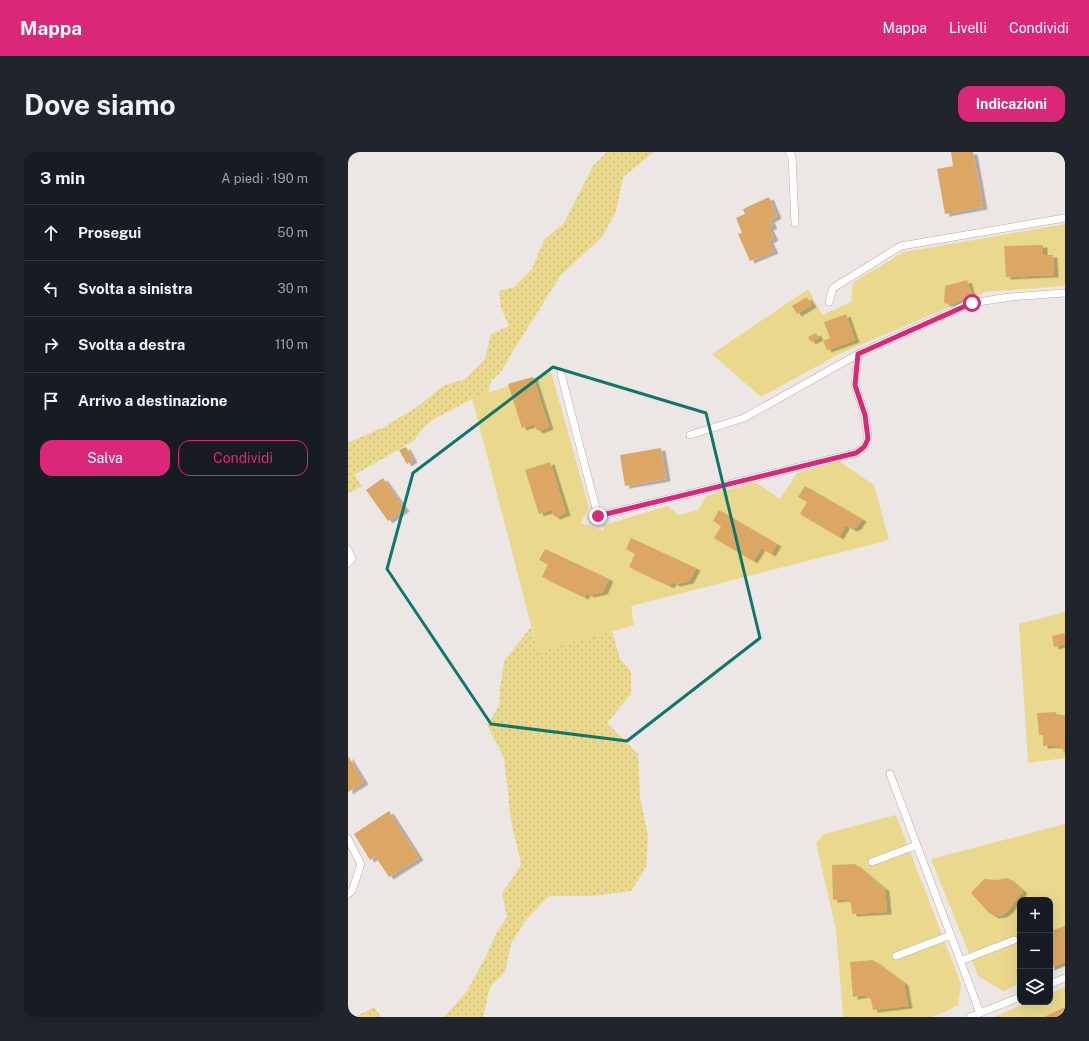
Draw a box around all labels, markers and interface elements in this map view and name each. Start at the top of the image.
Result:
text: Mappa [20,17,82,39]
text: Mappa [883,20,927,36]
text: Livelli [949,20,987,36]
text: Condividi [1009,20,1069,36]
button: Indicazioni [958,86,1065,122]
text: Dove siamo [24,88,176,121]
text: 3 min [40,168,85,188]
text: A piedi · 190 m [221,171,308,186]
icon: ahead [40,222,62,244]
text: Prosegui [78,224,141,241]
text: 50 m [277,225,308,240]
icon: left [40,278,62,300]
text: Svolta a sinistra [78,280,192,297]
text: 30 m [278,281,308,296]
route start [963,294,981,312]
icon: right [40,334,62,356]
text: Svolta a destra [78,336,185,353]
text: 110 m [275,337,308,352]
icon: arrive [40,390,62,412]
text: Arrivo a destinazione [78,392,227,409]
button: Salva [40,440,170,476]
button: Condividi [178,440,308,476]
route end [589,507,607,525]
map controls [1017,897,1053,1005]
button: + [1017,897,1053,933]
button: − [1017,933,1053,969]
button: layers [1017,969,1053,1005]

